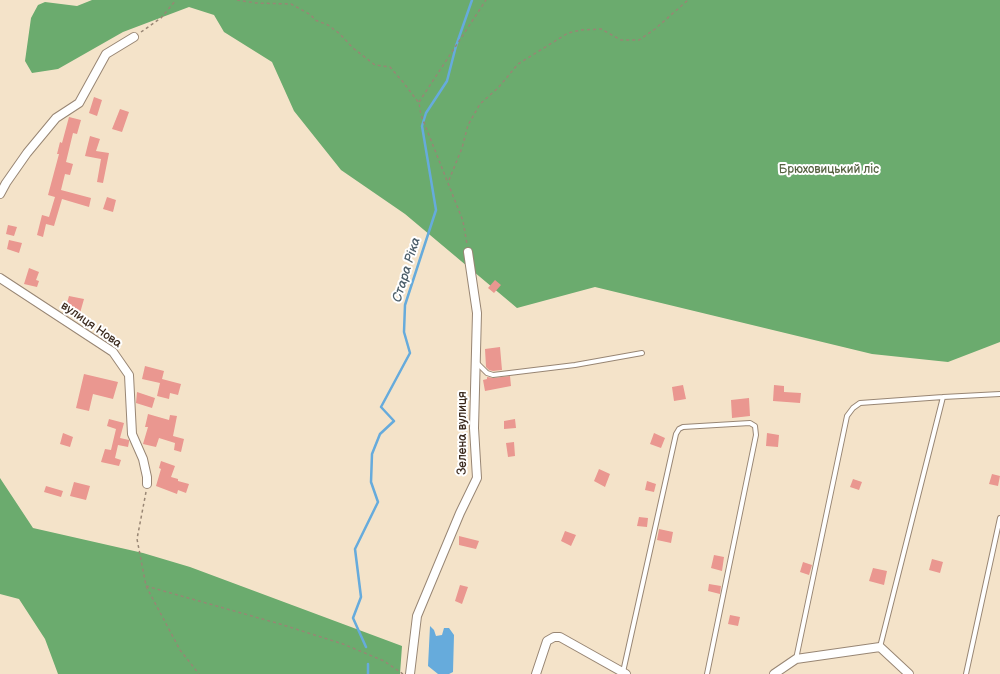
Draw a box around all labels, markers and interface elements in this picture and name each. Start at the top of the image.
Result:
park label: Брюховицький ліс [779,163,879,177]
water label: Стара Ріка [390,236,424,304]
street label: вулиця Нова [58,299,124,351]
street label: Зелена вулиця [456,391,470,475]

